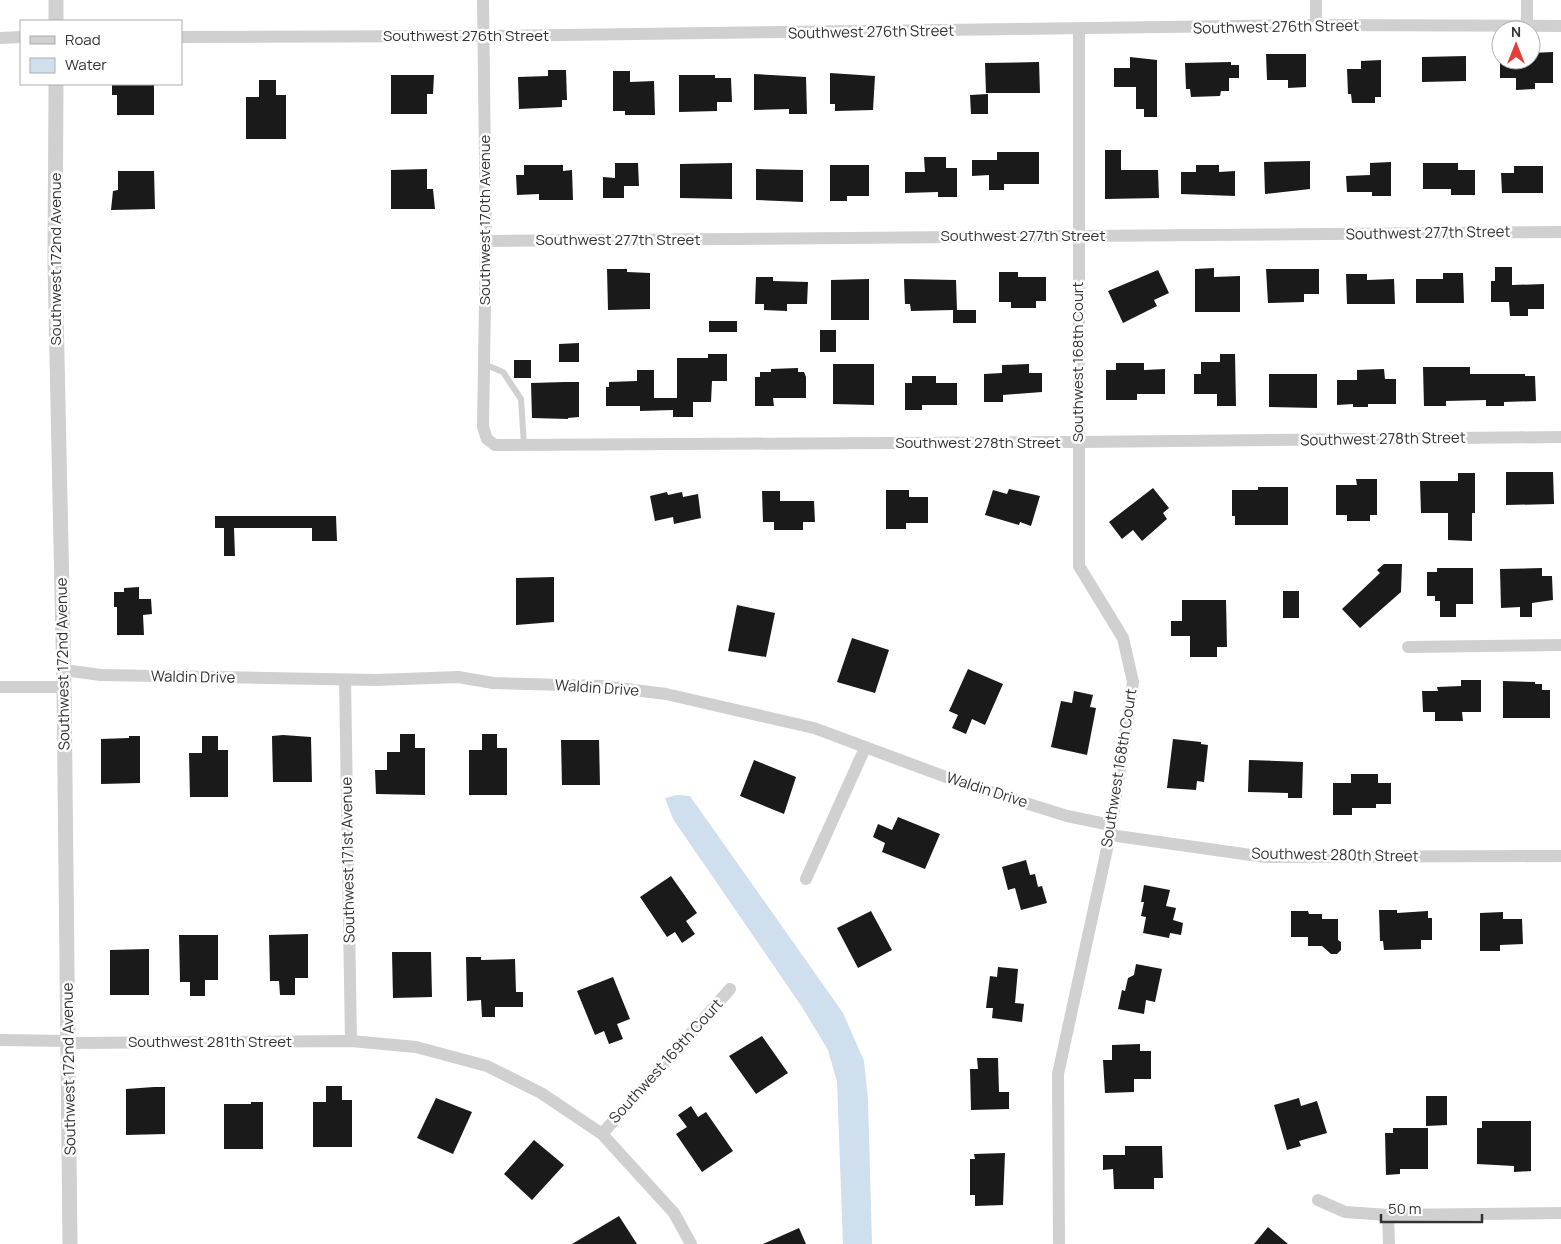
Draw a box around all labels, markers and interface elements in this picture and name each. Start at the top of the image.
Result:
street label: Southwest 276th Street [1193,15,1359,38]
legend [20,20,182,85]
street label: Southwest 276th Street [788,20,954,43]
north arrow [1491,20,1541,70]
text: N [1511,22,1521,41]
street label: Southwest 276th Street [383,25,549,46]
text: Road [65,29,101,50]
text: Water [65,54,107,75]
street label: Southwest 170th Avenue [474,134,495,305]
street label: Southwest 172nd Avenue [45,172,66,345]
street label: Southwest 277th Street [1345,221,1511,244]
street label: Southwest 277th Street [941,225,1105,246]
street label: Southwest 277th Street [536,229,700,250]
street label: Southwest 168th Court [1067,282,1088,442]
street label: Southwest 278th Street [1300,427,1466,450]
street label: Southwest 278th Street [895,432,1061,453]
street label: Southwest 172nd Avenue [50,577,75,751]
street label: Waldin Drive [151,665,236,688]
street label: Waldin Drive [554,674,640,701]
street label: Southwest 168th Court [1096,687,1141,849]
street label: Waldin Drive [944,766,1031,813]
street label: Southwest 171st Avenue [336,776,359,943]
street label: Southwest 280th Street [1251,843,1419,866]
street label: Southwest 172nd Avenue [56,982,81,1156]
street label: Southwest 169th Court [604,994,727,1128]
street label: Southwest 281th Street [128,1031,292,1052]
scale bar [1381,1192,1482,1224]
text: 50 m [1388,1198,1422,1219]

